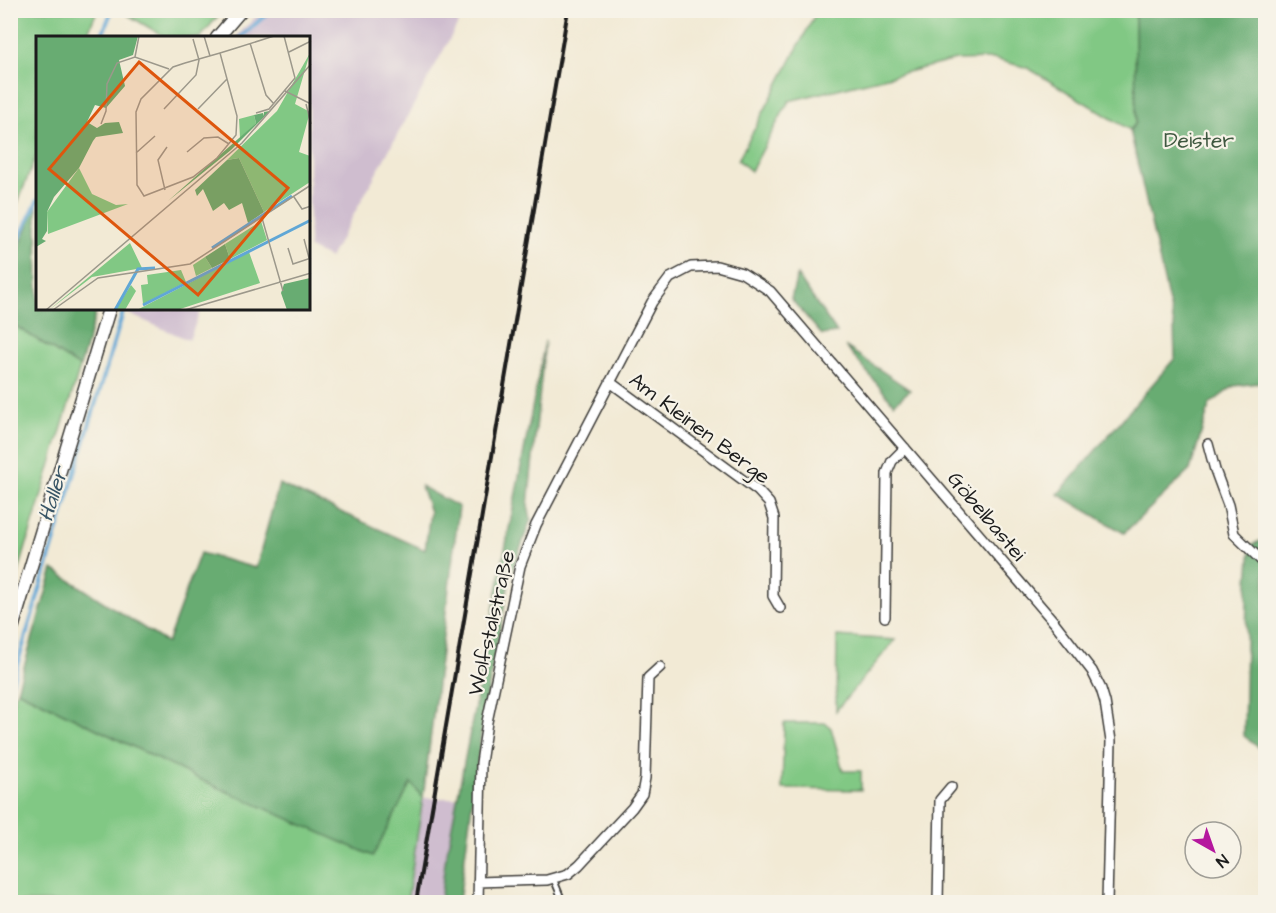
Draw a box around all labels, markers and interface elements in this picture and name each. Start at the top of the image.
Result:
inset map [36,36,310,310]
park label: Deister [1164,126,1234,155]
street label: Am Kleinen Berge [622,366,776,493]
water label: Haller [31,461,77,526]
street label: Göbelbastei [941,465,1033,567]
street label: Wolfstalstraße [461,548,522,698]
north arrow [1183,820,1243,880]
text: N [1211,849,1233,872]

